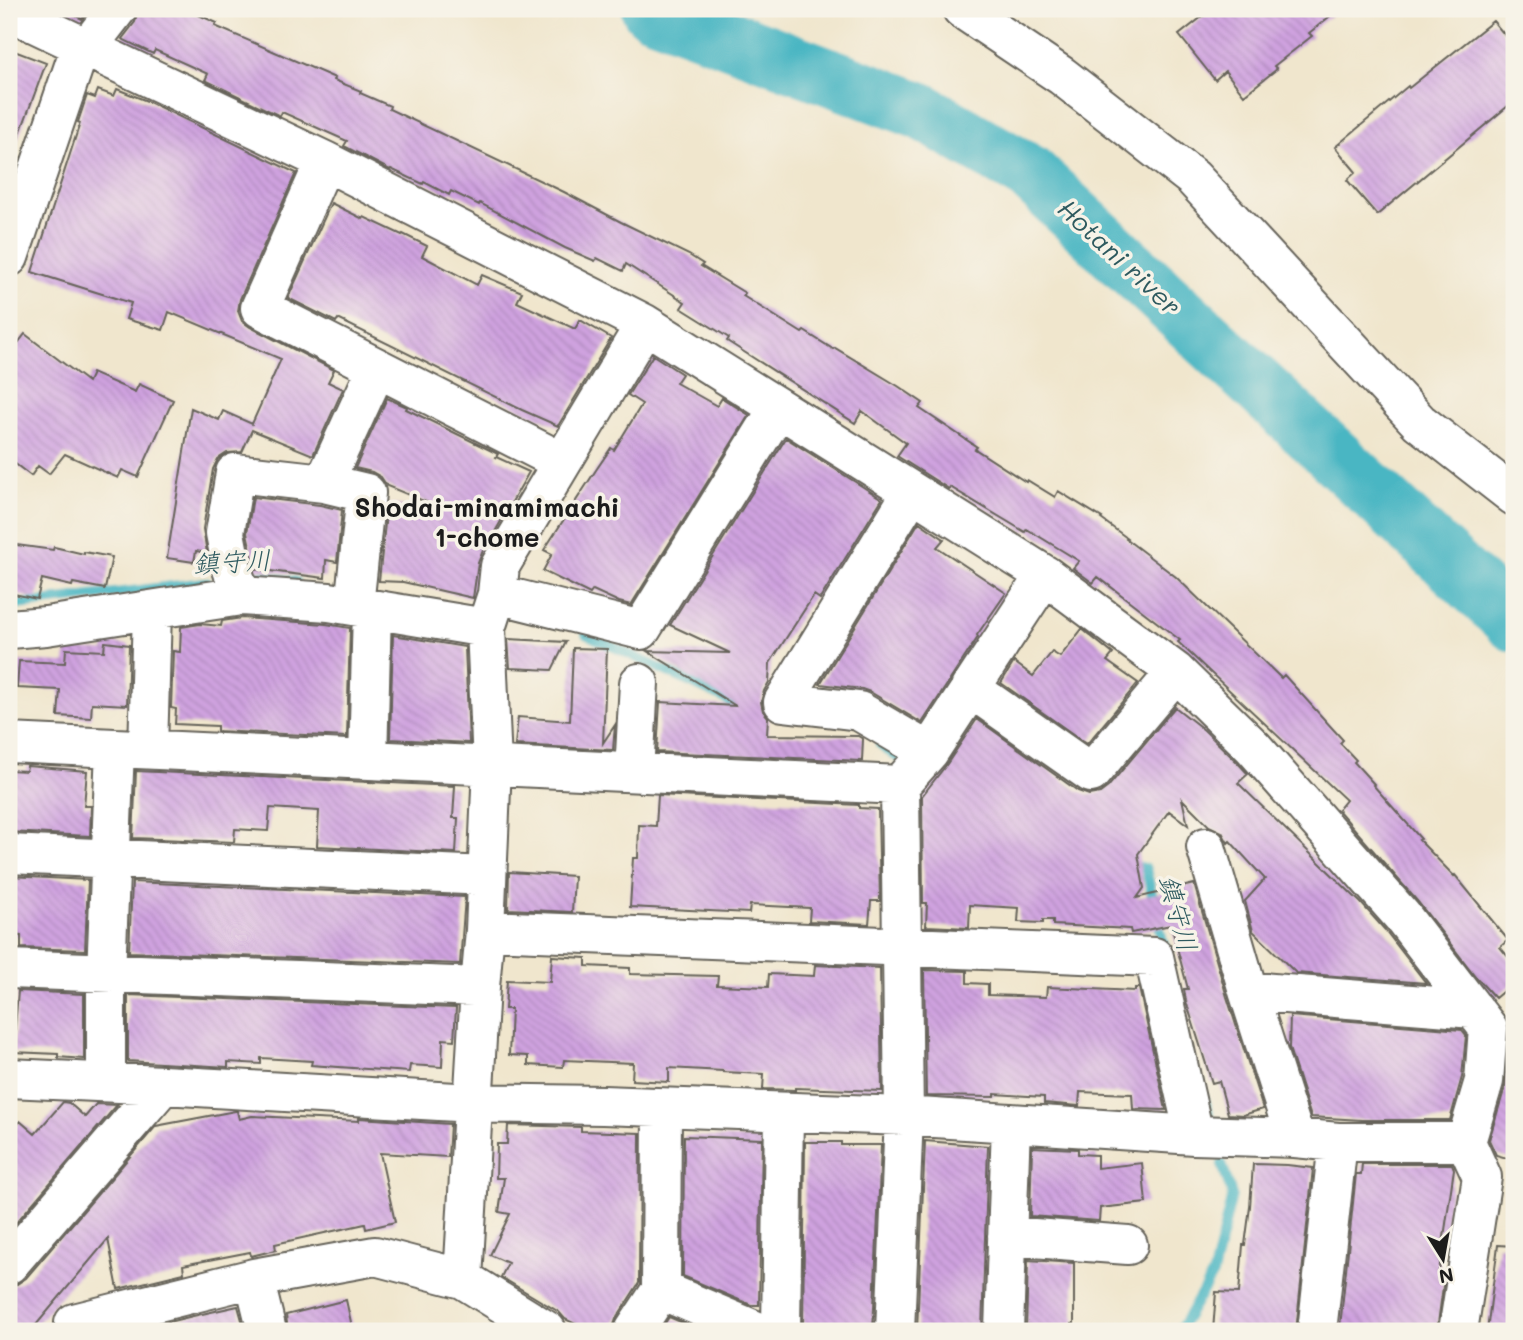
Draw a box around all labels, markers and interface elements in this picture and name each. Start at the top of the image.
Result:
water label: Hotani river [1051,191,1189,323]
district label: Shodai-minamimachi 1-chome [354,490,620,554]
water label: 鎮守川 [192,542,272,580]
water label: 鎮守川 [1152,871,1206,955]
north arrow [1408,1224,1478,1294]
text: N [1437,1263,1456,1290]

